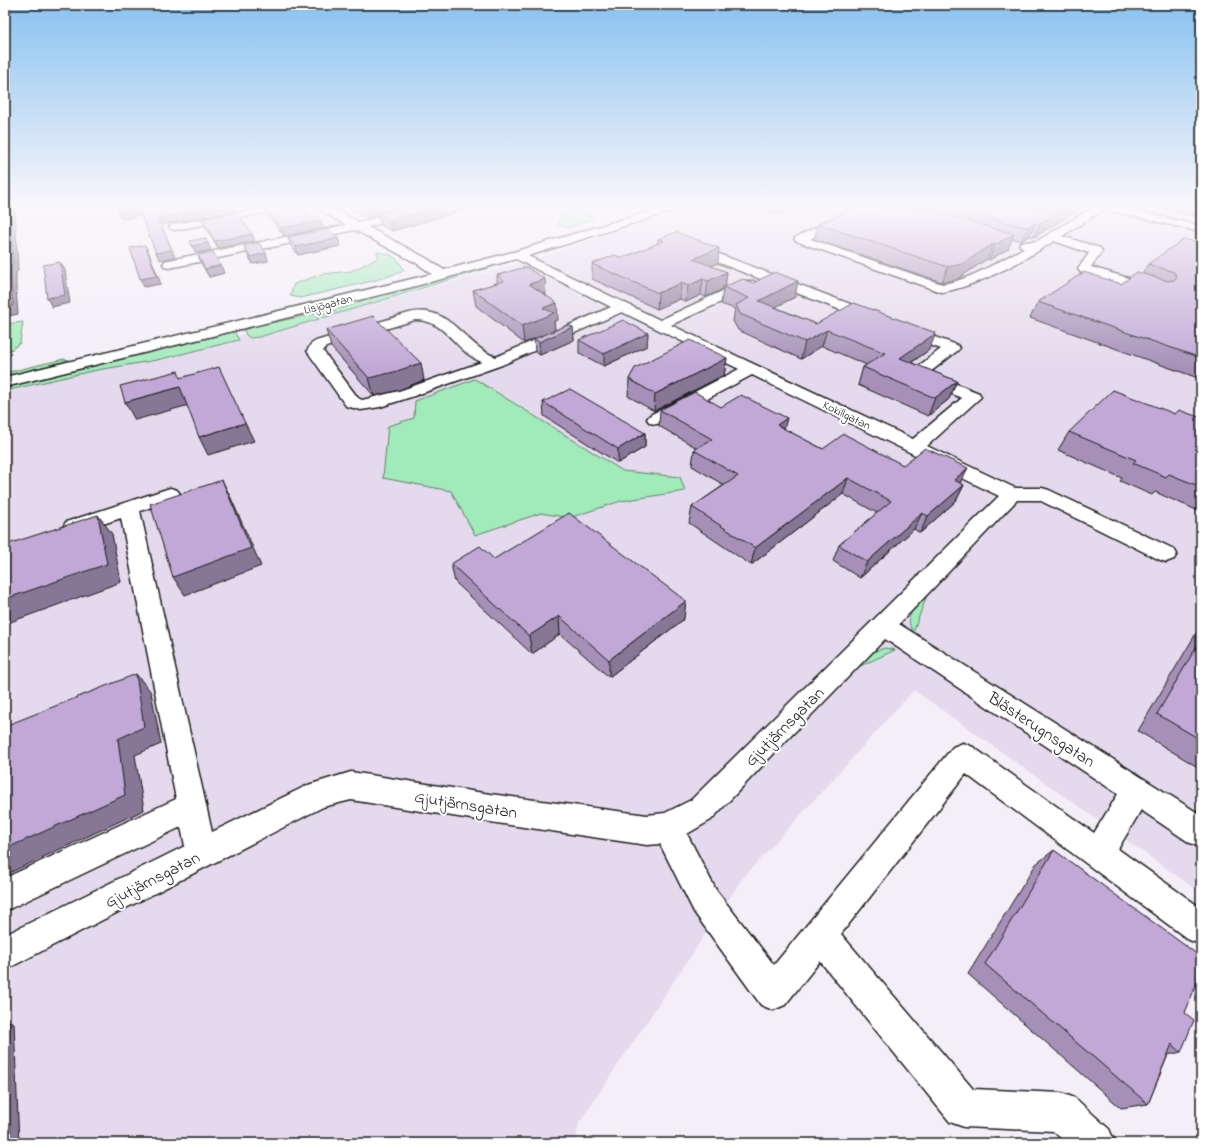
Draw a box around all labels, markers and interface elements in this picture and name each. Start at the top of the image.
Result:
street label: Lisjögatan [302,290,355,321]
street label: Kokillgatan [819,397,874,436]
street label: Gjutjärnsgatan [740,682,832,774]
street label: Blästerugnsgatan [981,686,1100,776]
street label: Gjutjärnsgatan [412,785,519,828]
street label: Gjutjärnsgatan [101,846,206,917]

